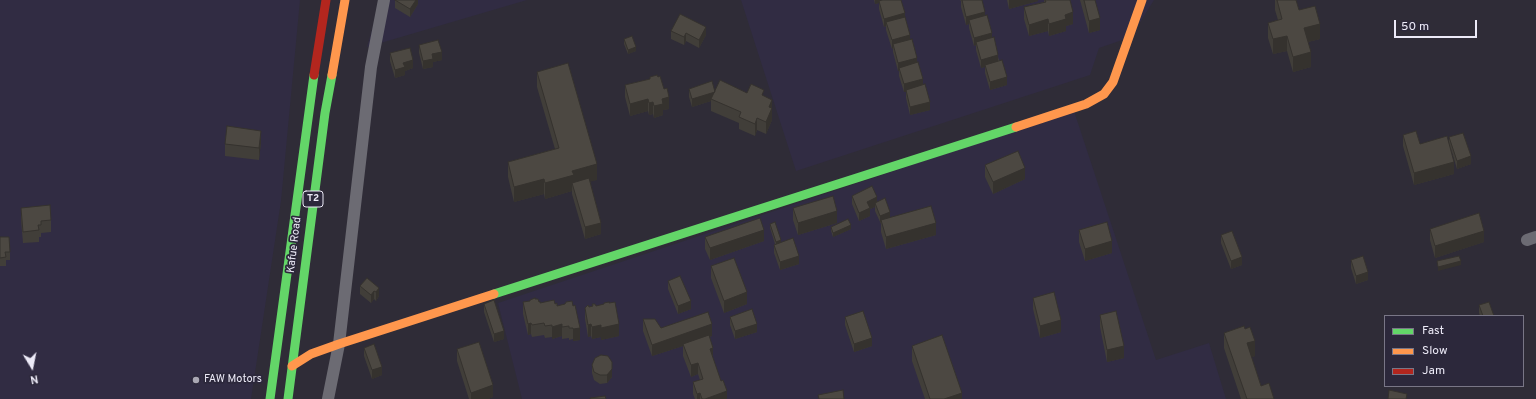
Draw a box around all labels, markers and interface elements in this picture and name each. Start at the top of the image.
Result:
scale bar [1396,12,1479,38]
text: 50 m [1401,19,1429,35]
road number: T2 [303,191,323,207]
street label: Kafue Road [285,216,305,274]
legend [1384,315,1524,387]
text: Fast [1422,323,1444,339]
text: Slow [1422,343,1448,359]
north arrow [12,347,52,387]
text: Jam [1422,363,1445,379]
text: N [29,371,39,386]
place label: FAW Motors [204,373,262,387]
marker: FAW Motors [191,375,201,385]

